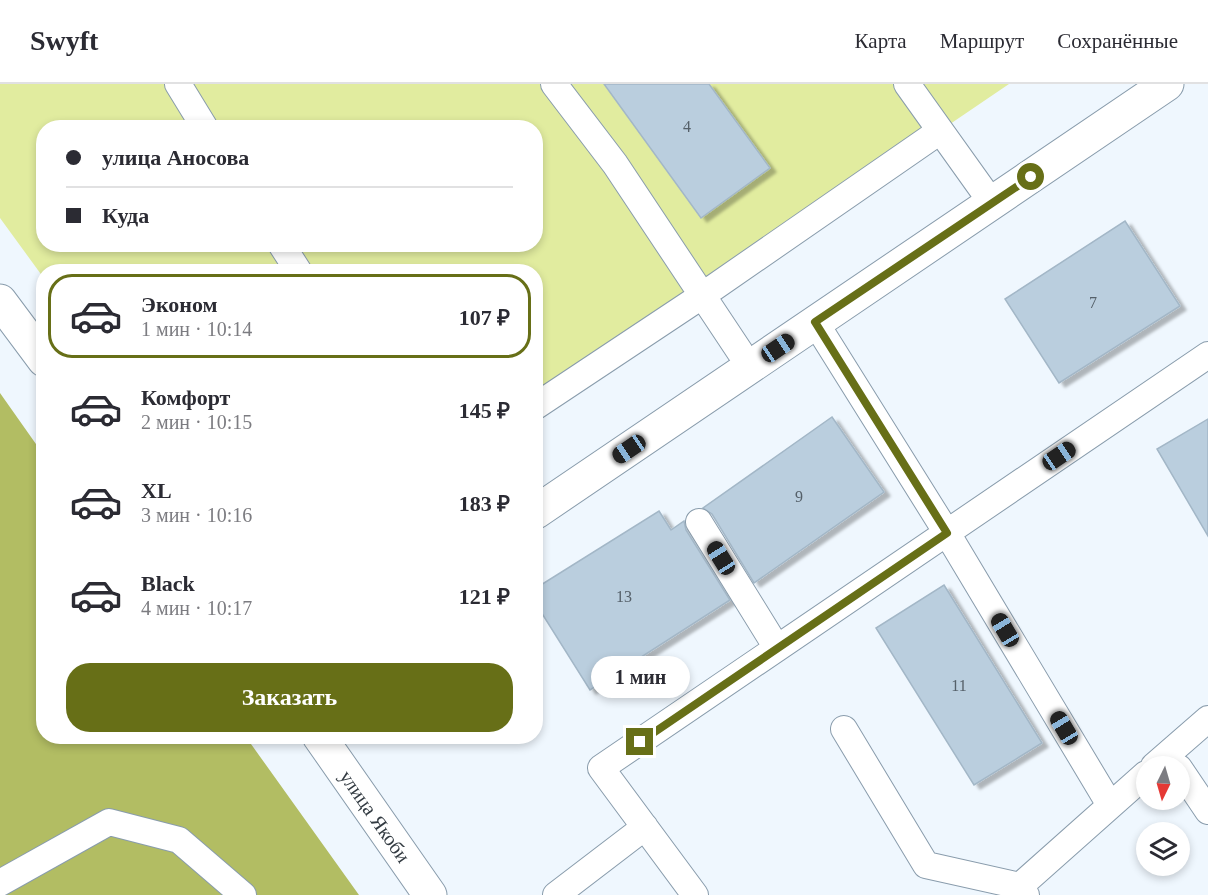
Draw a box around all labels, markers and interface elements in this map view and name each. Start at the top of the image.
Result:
text: Swyft [30,25,98,56]
text: Карта [855,29,907,53]
text: Маршрут [940,29,1024,53]
text: Сохранённые [1057,29,1178,53]
house number: 4 [683,118,691,135]
text: улица Аносова [102,145,249,170]
route start [1017,163,1044,190]
text: Куда [102,203,149,228]
icon: car [69,289,123,343]
text: Эконом [141,292,218,317]
house number: 7 [1089,294,1097,311]
text: 107 ₽ [459,305,510,330]
text: 1 мин · 10:14 [141,318,252,340]
car [758,330,798,366]
icon: car [69,382,123,436]
text: Комфорт [141,385,230,410]
text: 145 ₽ [459,398,510,423]
text: 2 мин · 10:15 [141,411,252,433]
car [609,431,649,467]
car [1039,438,1079,474]
icon: car [69,475,123,529]
text: XL [141,478,172,503]
house number: 9 [795,488,803,505]
text: 183 ₽ [459,491,510,516]
text: 3 мин · 10:16 [141,504,252,526]
car [704,538,738,578]
icon: car [69,568,123,622]
text: Black [141,571,195,596]
text: 121 ₽ [459,584,510,609]
house number: 13 [616,588,632,605]
text: 4 мин · 10:17 [141,597,252,619]
car [988,610,1022,650]
callout: 1 мин [590,655,690,697]
button: Заказать [66,663,513,732]
text: 1 мин [615,666,666,688]
house number: 11 [951,677,967,694]
car [1047,708,1081,748]
route end [626,728,653,755]
north arrow [1136,756,1190,810]
map controls [1136,756,1190,876]
street label: улица Якоби [335,766,415,867]
button: layers [1136,822,1190,876]

